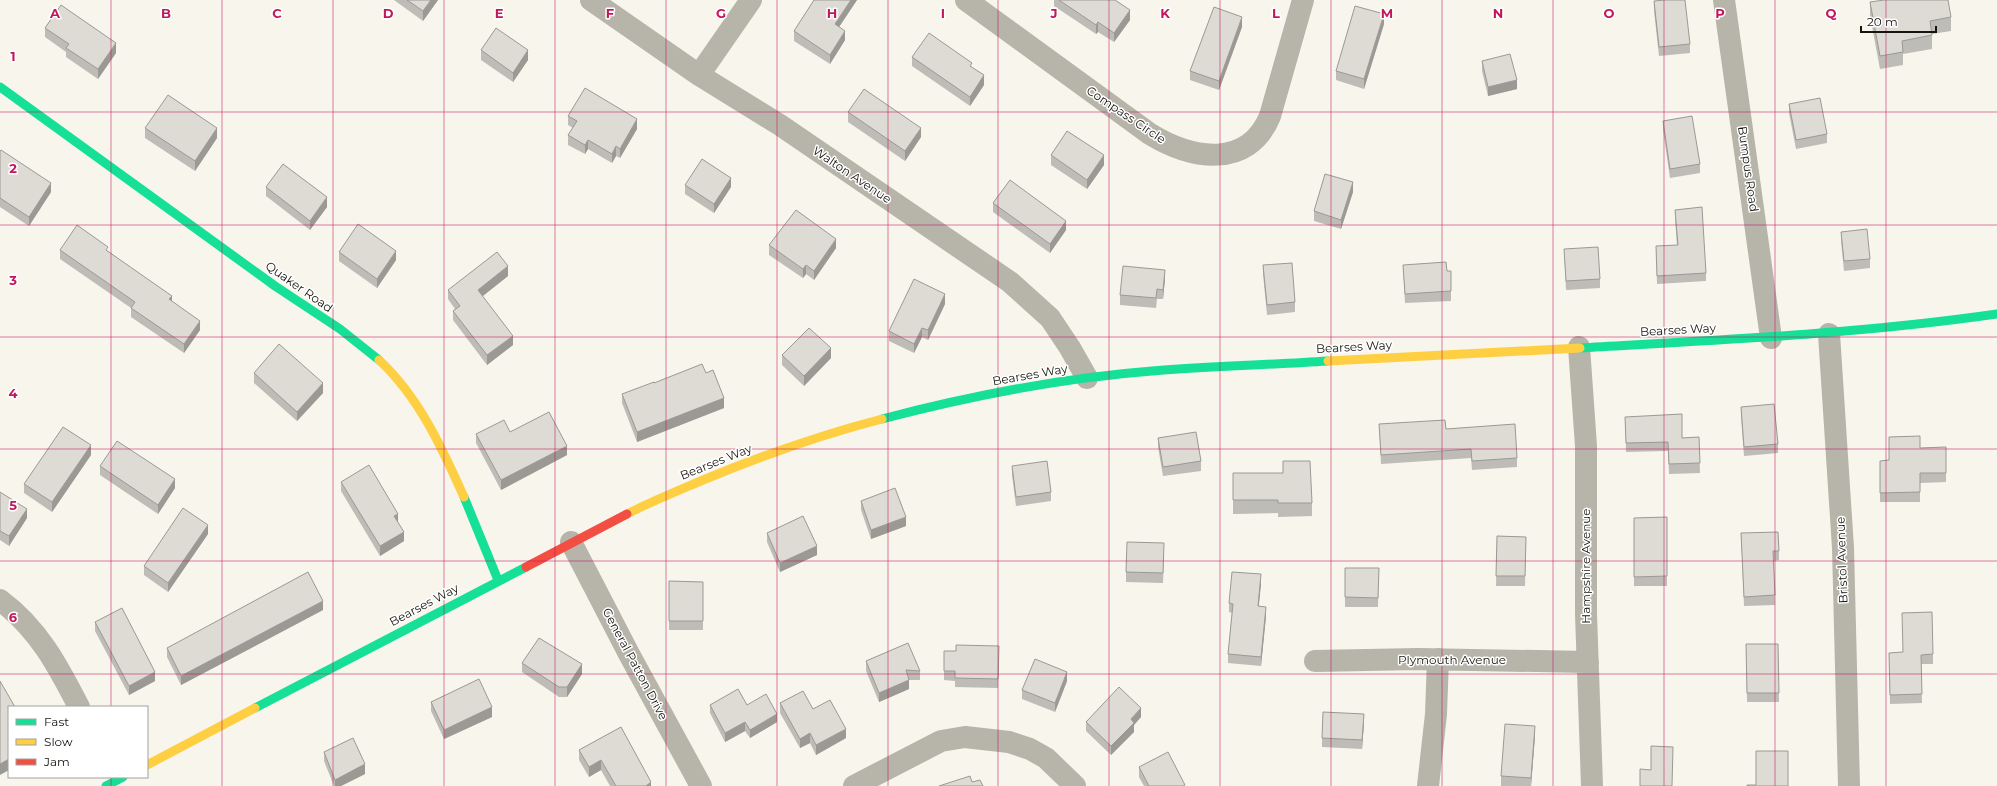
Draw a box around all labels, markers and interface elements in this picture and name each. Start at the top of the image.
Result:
text: A [49,5,61,21]
text: B [161,5,171,21]
text: C [272,5,282,21]
text: D [383,5,394,21]
text: E [495,5,504,21]
text: F [606,5,614,21]
text: G [716,5,726,21]
text: H [827,5,837,21]
text: I [941,5,945,21]
text: J [1049,5,1058,21]
text: K [1160,5,1170,21]
text: L [1272,5,1280,21]
text: M [1381,5,1393,21]
text: N [1493,5,1503,21]
text: O [1604,5,1615,21]
text: P [1715,5,1725,21]
text: Q [1826,5,1837,21]
scale bar [1861,8,1936,34]
text: 20 m [1867,14,1898,29]
text: 1 [10,48,16,64]
street label: Compass Circle [1084,83,1169,147]
street label: Bumpus Road [1735,125,1762,213]
street label: Walton Avenue [810,143,894,206]
text: 2 [9,160,17,176]
street label: Quaker Road [263,258,336,315]
text: 3 [8,272,17,288]
street label: Bearses Way [1640,320,1717,339]
street label: Bearses Way [1316,337,1393,356]
street label: Bearses Way [991,360,1069,389]
text: 4 [9,385,18,401]
street label: Bearses Way [678,440,754,483]
text: 5 [9,497,17,513]
street label: Hampshire Avenue [1578,508,1593,624]
street label: Bristol Avenue [1832,516,1851,604]
street label: Bearses Way [387,580,461,629]
street label: General Patton Drive [600,605,671,722]
text: 6 [9,609,18,625]
street label: Plymouth Avenue [1398,652,1506,667]
legend [8,706,148,778]
text: Fast [44,714,69,729]
text: Slow [44,734,73,749]
text: Jam [43,754,70,769]

